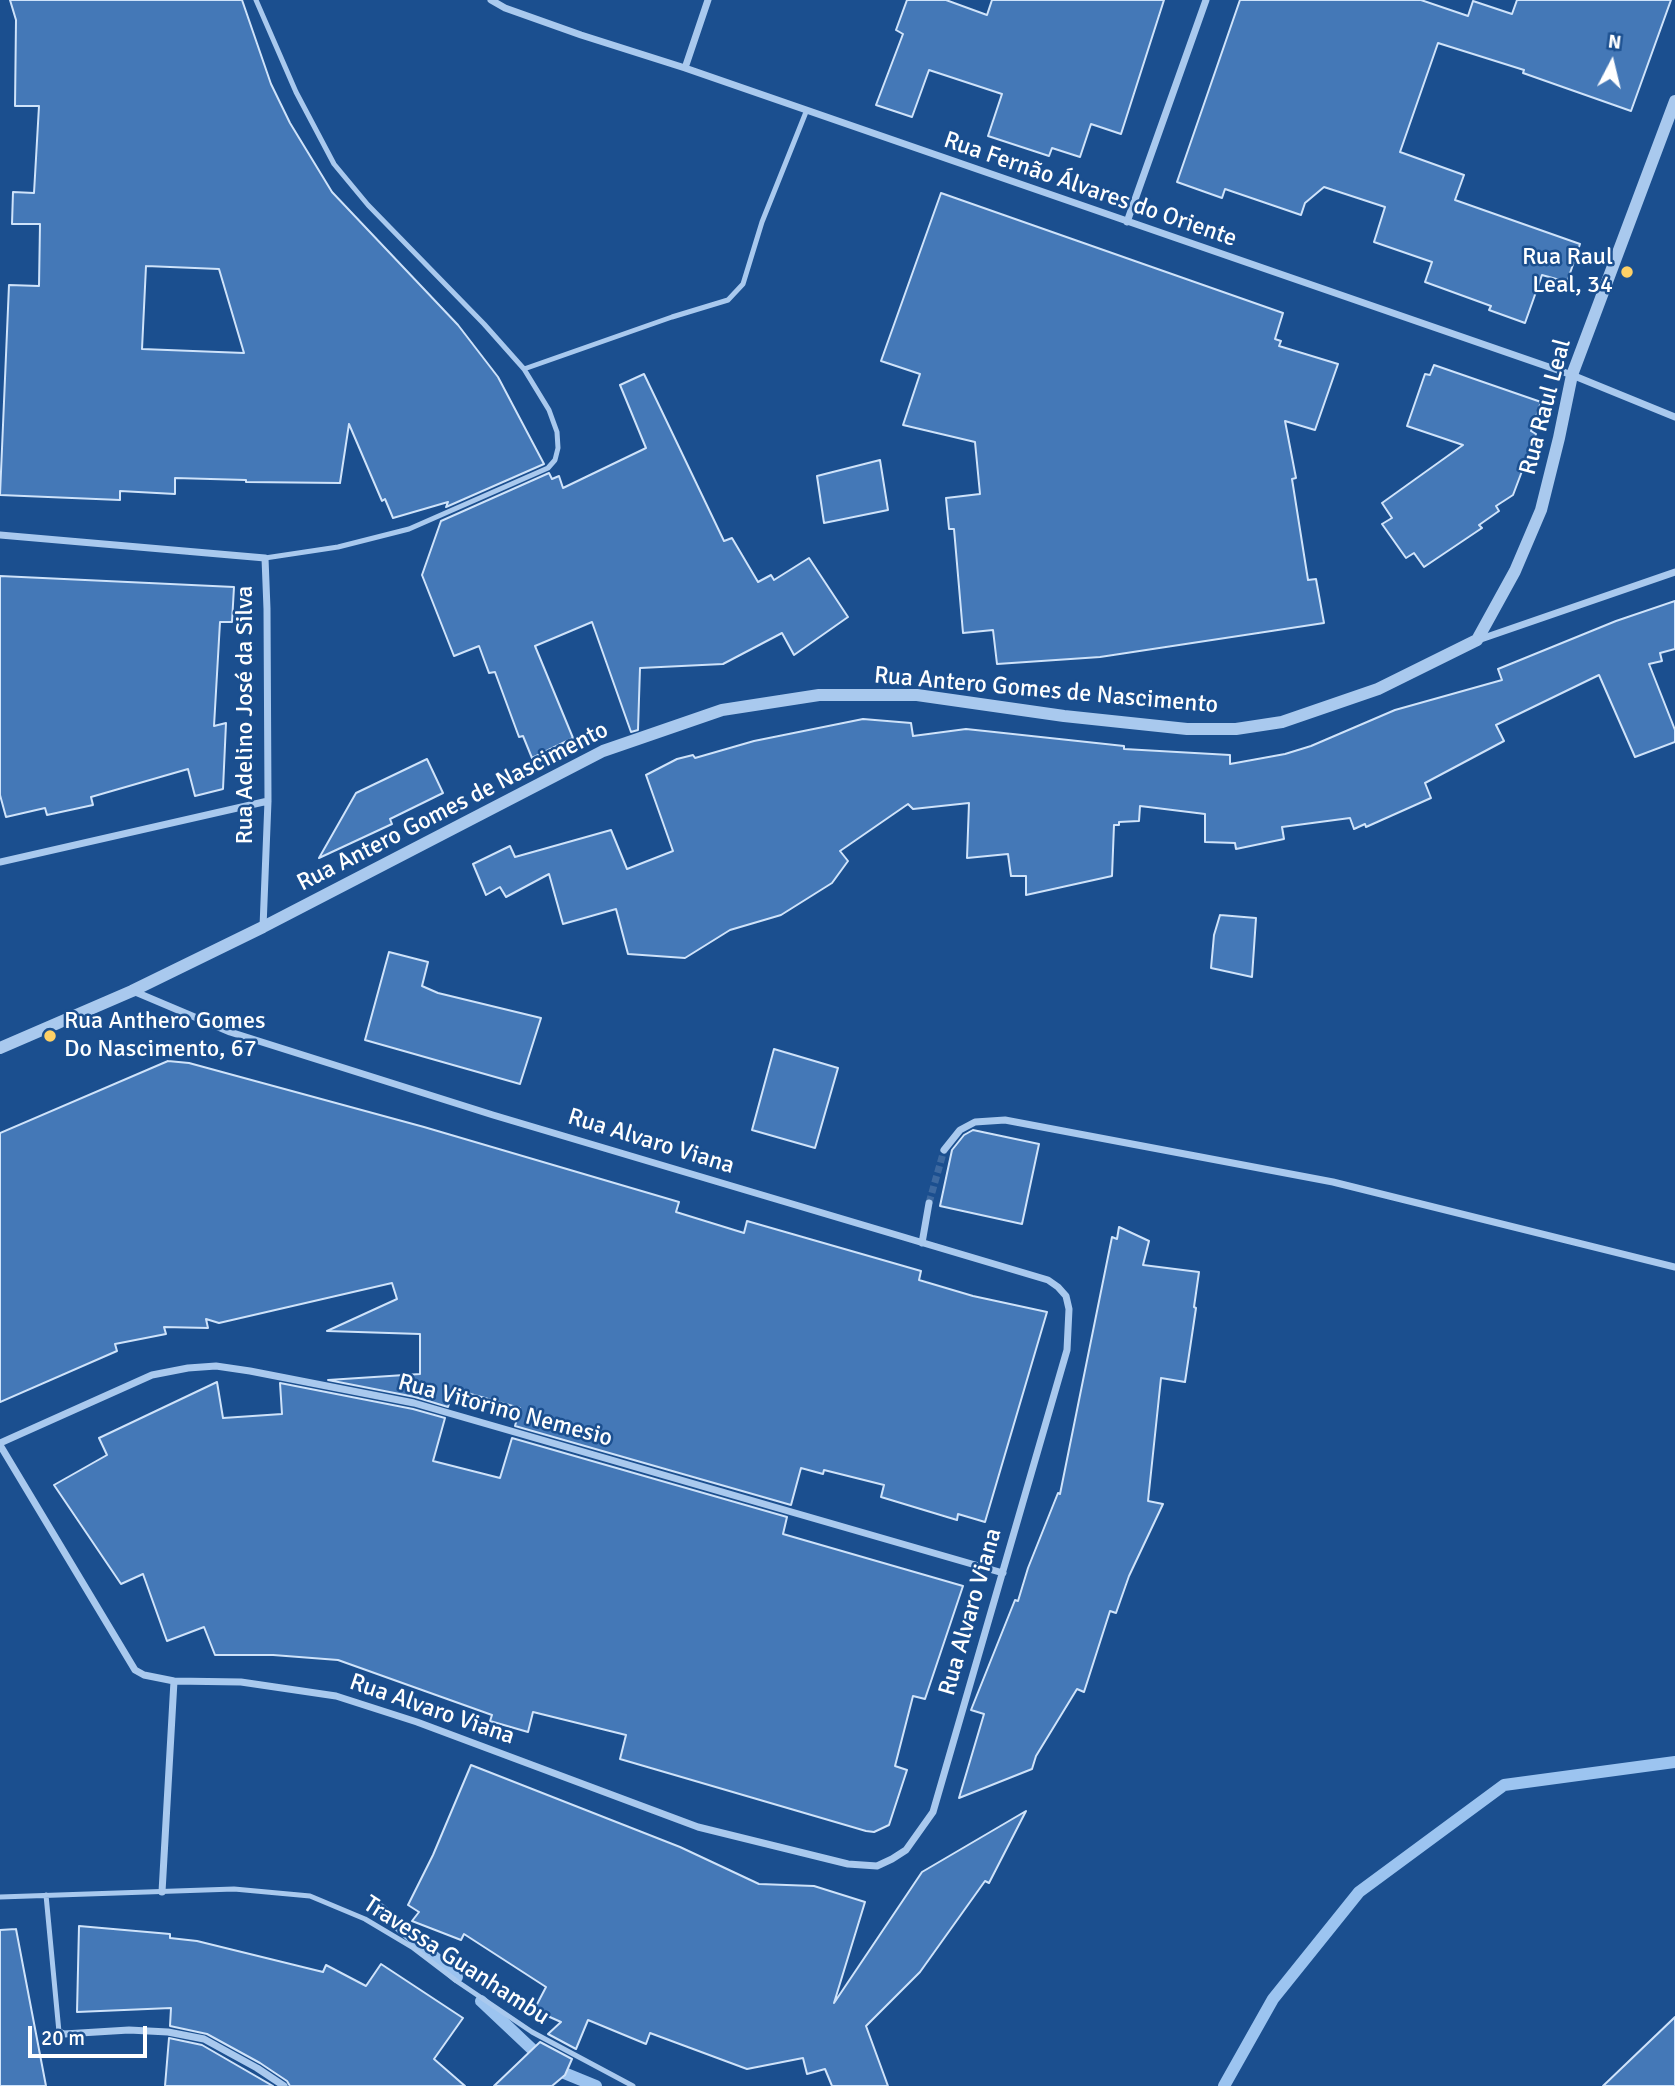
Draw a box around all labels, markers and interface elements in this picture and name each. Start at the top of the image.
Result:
north arrow [1577,28,1647,98]
text: N [1607,29,1623,55]
street label: Rua Fernão Álvares do Oriente [940,126,1240,254]
place label: Rua Raul Leal, 34 [1522,244,1613,300]
marker: Rua Raul Leal, 34 [1619,264,1635,280]
street label: Rua Raul Leal [1514,336,1578,478]
street label: Rua Adelino José da Silva [232,586,260,844]
street label: Rua Antero Gomes de Nascimento [873,662,1219,720]
street label: Rua Antero Gomes de Nascimento [293,716,613,898]
place label: Rua Anthero Gomes Do Nascimento, 67 [64,1008,265,1064]
marker: Rua Anthero Gomes Do Nascimento, 67 [42,1028,58,1044]
street label: Rua Alvaro Viana [564,1103,738,1181]
street label: Rua Vitorino Nemesio [395,1369,615,1453]
street label: Rua Alvaro Viana [933,1525,1009,1699]
street label: Rua Alvaro Viana [346,1668,518,1752]
street label: Travessa Guanhambu [358,1890,554,2032]
scale bar [32,2012,150,2056]
text: 20 m [41,2025,85,2051]

